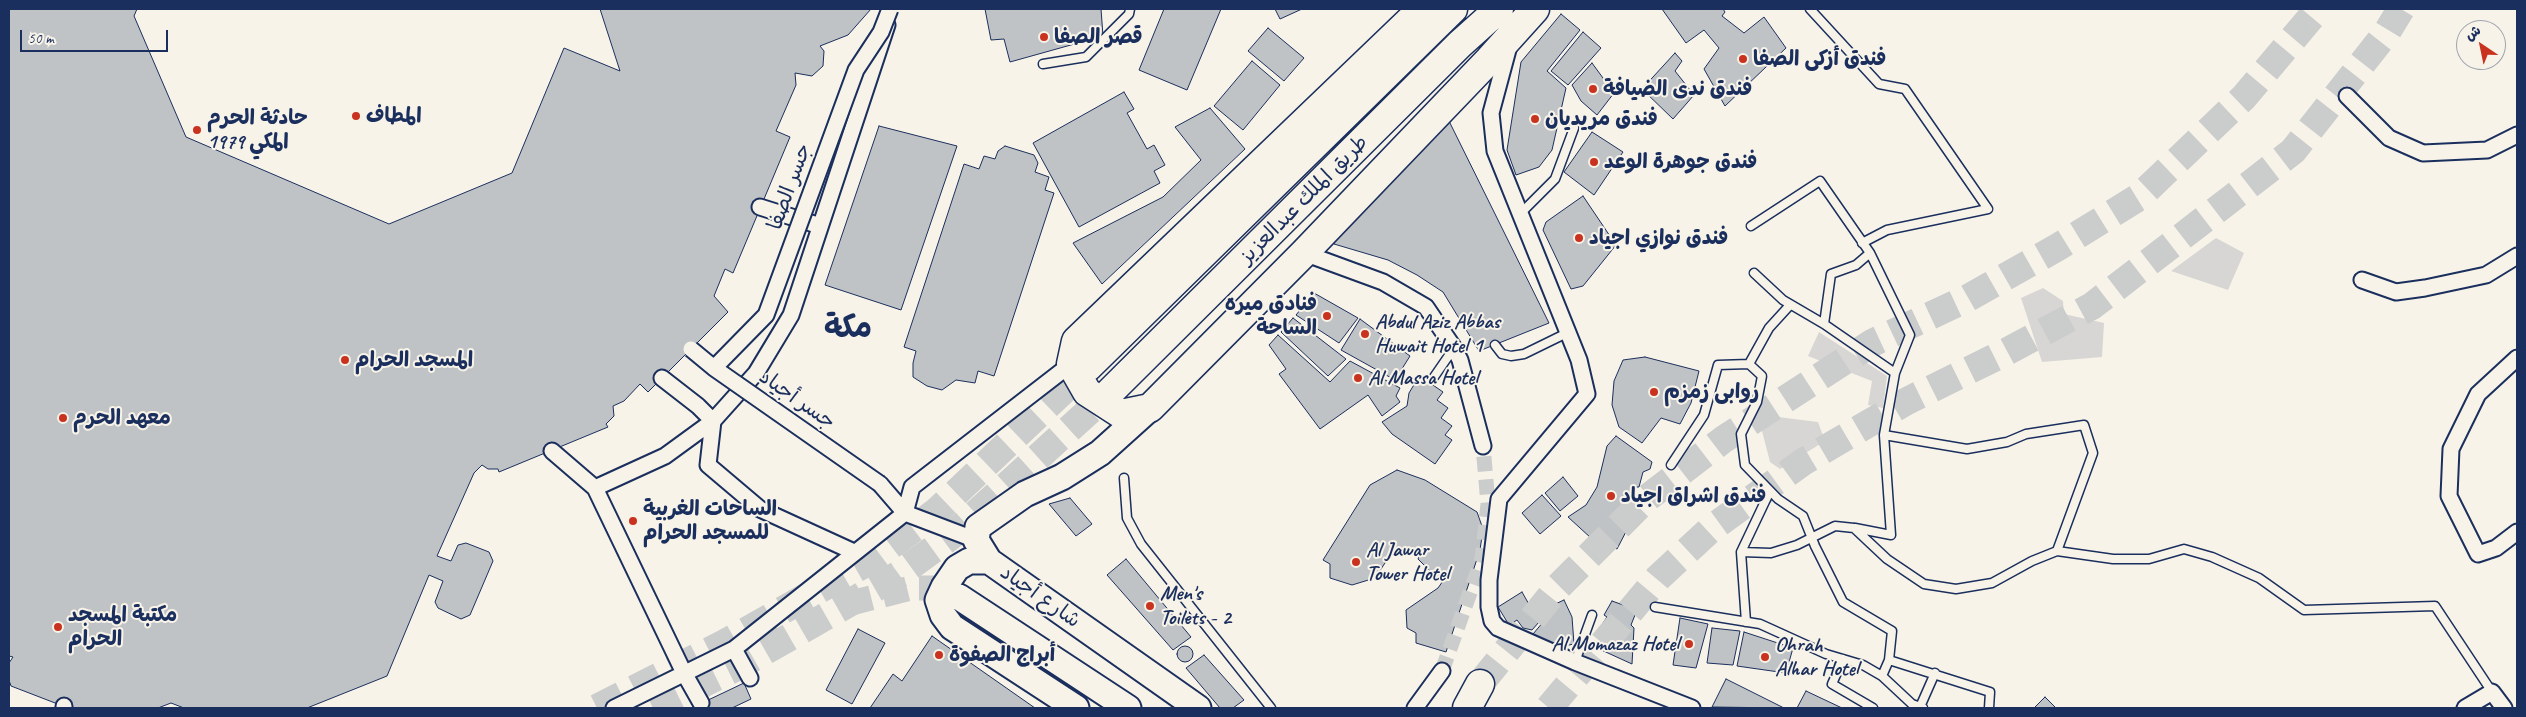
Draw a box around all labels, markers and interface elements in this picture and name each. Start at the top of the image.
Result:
scale bar [22,20,170,52]
north arrow [2456,20,2506,70]
text: ش [2462,22,2484,44]
place label: قصر الصفا [1054,24,1143,50]
text: 50 m [28,29,54,48]
marker: قصر الصفا [1038,31,1050,43]
place label: فندق أزكى الصفا [1753,46,1886,72]
marker: فندق أزكى الصفا [1737,53,1749,65]
place label: فندق ندى الضيافة [1603,76,1752,102]
marker: فندق ندى الضيافة [1587,83,1599,95]
place label: المطاف [366,103,422,129]
place label: حادثة الحرم المكي 1979 [207,105,308,155]
place label: فندق مريديان [1545,106,1658,132]
marker: المطاف [350,110,362,122]
marker: فندق مريديان [1529,113,1541,125]
marker: حادثة الحرم المكي 1979 [191,124,203,136]
street label: طريق الملك عبدالعزيز [1234,130,1374,270]
street label: جسر الصفا [763,140,817,234]
place label: فندق جوهرة الوعد [1604,149,1757,175]
marker: فندق جوهرة الوعد [1588,156,1600,168]
place label: فندق نوازي اجياد [1589,225,1728,251]
marker: فندق نوازي اجياد [1573,232,1585,244]
place label: فنادق ميره الساحة [1225,291,1317,341]
place label: Abdul Aziz Abbas Huwait Hotel 1 [1375,309,1500,359]
district label: مكة [824,310,872,348]
marker: فنادق ميره الساحة [1321,310,1333,322]
marker: Abdul Aziz Abbas Huwait Hotel 1 [1359,328,1371,340]
place label: المسجد الحرام [355,347,473,373]
marker: المسجد الحرام [339,354,351,366]
street label: جسر أجياد [754,365,840,435]
place label: Al Massa Hotel [1368,365,1478,391]
marker: Al Massa Hotel [1352,372,1364,384]
place label: روابی زمزم [1664,379,1759,405]
marker: روابی زمزم [1648,386,1660,398]
place label: معهد الحرم [73,405,171,431]
marker: معهد الحرم [57,412,69,424]
place label: فندق اشراق اجياد [1621,483,1766,509]
marker: فندق اشراق اجياد [1605,490,1617,502]
place label: الساحات الغربية للمسجد الحرام [643,496,777,546]
marker: الساحات الغربية للمسجد الحرام [627,515,639,527]
place label: Al Jawar Tower Hotel [1366,537,1449,587]
marker: Al Jawar Tower Hotel [1350,556,1362,568]
street label: شارع أجياد [995,560,1085,634]
place label: Men's Toilets - 2 [1160,581,1231,631]
marker: Men's Toilets - 2 [1144,600,1156,612]
place label: مكتبة المسجد الحرام [68,602,177,652]
marker: مكتبة المسجد الحرام [52,621,64,633]
place label: Al Momazaz Hotel [1552,631,1679,657]
place label: Ohrah Alhar Hotel [1775,632,1859,682]
marker: Al Momazaz Hotel [1683,638,1695,650]
place label: أبراج الصفوة [949,642,1055,668]
marker: أبراج الصفوة [933,649,945,661]
marker: Ohrah Alhar Hotel [1759,651,1771,663]

